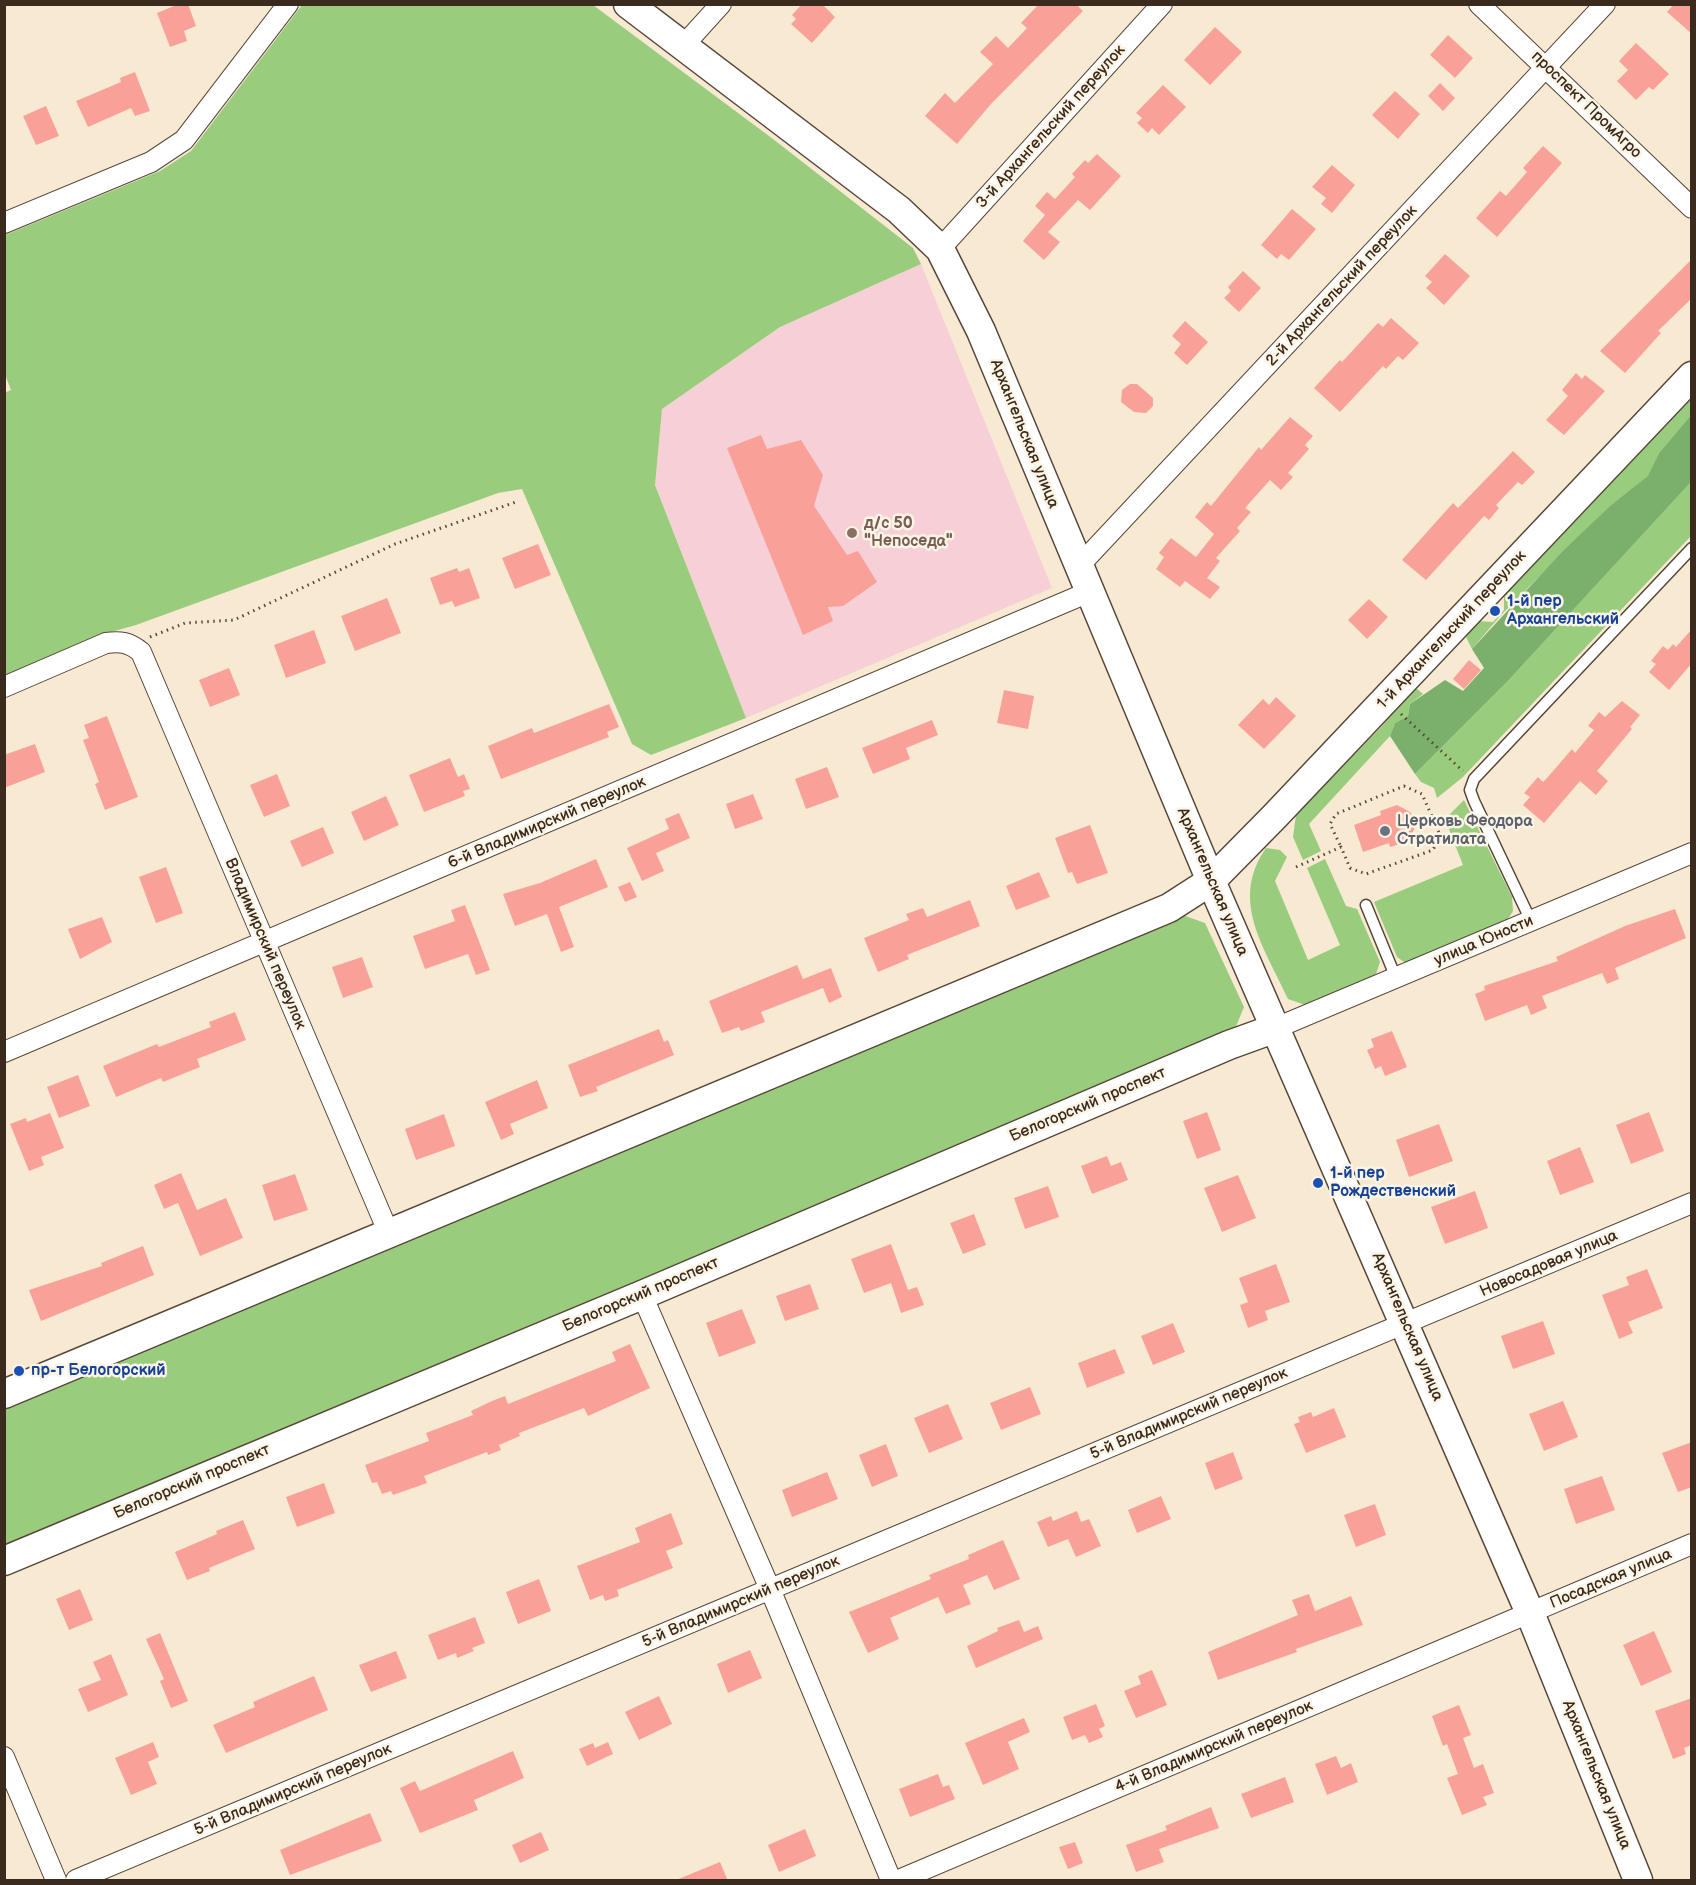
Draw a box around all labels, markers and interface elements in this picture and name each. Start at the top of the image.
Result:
street label: 3-й Архангельский переулок [972,41,1130,213]
street label: проспект ПромАгро [1527,47,1645,163]
street label: 2-й Архангельский переулок [1262,201,1422,371]
street label: Архангельская улица [985,357,1063,511]
place label: д/с 50 "Непоседа" [864,514,953,552]
marker: д/с 50 "Непоседа" [845,526,859,540]
street label: 1-й Архангельский переулок [1373,547,1531,713]
place label: 1-й пер Архангельский [1507,592,1619,630]
marker: 1-й пер Архангельский [1488,604,1502,618]
street label: 6-й Владимирский переулок [445,773,649,873]
street label: Архангельская улица [1172,805,1252,959]
place label: Церковь Феодора Стратилата [1397,812,1533,850]
marker: Церковь Феодора Стратилата [1378,824,1392,838]
street label: Владимирский переулок [220,856,310,1032]
street label: улица Юности [1431,911,1537,971]
street label: Белогорский проспект [1007,1063,1169,1147]
place label: 1-й пер Рождественский [1330,1164,1456,1202]
marker: 1-й пер Рождественский [1311,1176,1325,1190]
street label: Новосадовая улица [1477,1226,1621,1302]
street label: Архангельская улица [1367,1250,1447,1404]
street label: Белогорский проспект [560,1253,722,1337]
place label: пр-т Белогорский [31,1361,166,1381]
marker: пр-т Белогорский [12,1364,26,1378]
street label: 5-й Владимирский переулок [1087,1364,1291,1464]
street label: Белогорский проспект [111,1440,273,1524]
street label: Посадская улица [1547,1545,1675,1613]
street label: 5-й Владимирский переулок [639,1552,843,1652]
street label: 4-й Владимирский переулок [1112,1697,1316,1797]
street label: Архангельская улица [1557,1698,1635,1852]
street label: 5-й Владимирский переулок [191,1740,395,1840]

